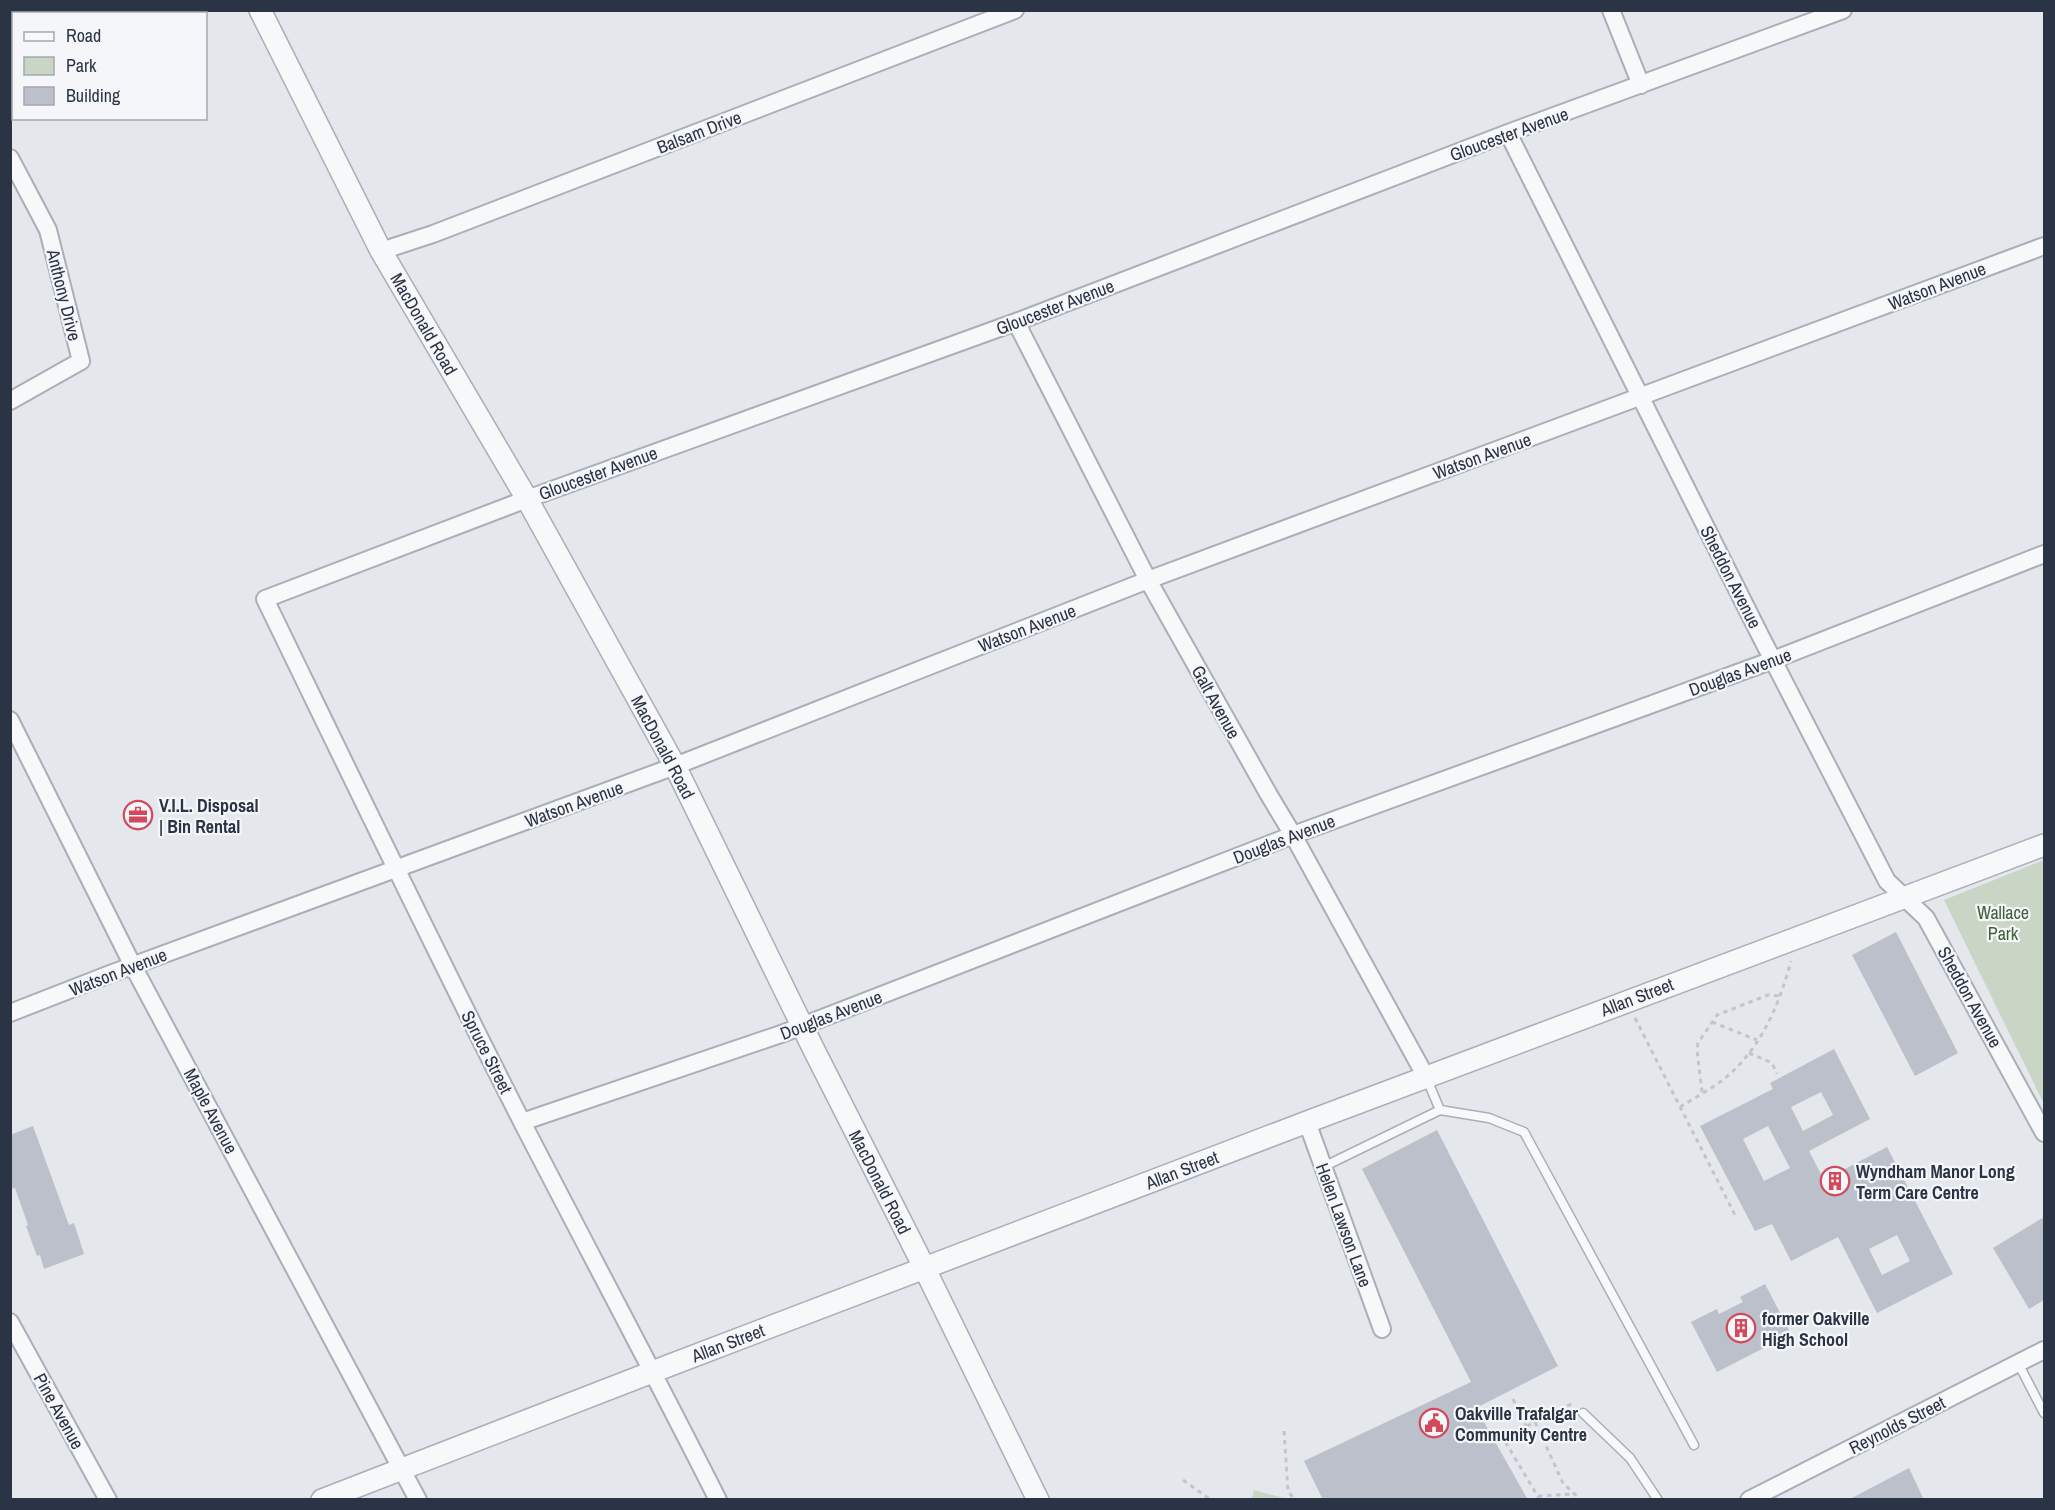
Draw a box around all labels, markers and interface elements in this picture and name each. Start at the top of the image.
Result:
legend [12,12,207,120]
text: Road [66,23,101,48]
text: Park [66,53,97,78]
text: Building [66,83,121,108]
street label: Gloucester Avenue [1446,101,1572,167]
street label: Balsam Drive [653,104,745,160]
street label: Anthony Drive [40,246,87,343]
street label: Watson Avenue [1885,256,1989,316]
street label: MacDonald Road [385,268,463,380]
street label: Gloucester Avenue [992,273,1118,341]
street label: Watson Avenue [1430,427,1534,485]
street label: Gloucester Avenue [535,440,661,506]
street label: Sheddon Avenue [1694,521,1768,633]
street label: Watson Avenue [975,598,1079,658]
street label: Douglas Avenue [1685,642,1795,702]
street label: Galt Avenue [1186,661,1246,743]
street label: MacDonald Road [625,691,701,803]
street label: Watson Avenue [522,775,626,833]
place label: V.I.L. Disposal | Bin Rental [159,793,259,839]
office icon: V.I.L. Disposal | Bin Rental [122,799,154,831]
street label: Douglas Avenue [1229,808,1339,870]
park label: Wallace Park [1977,900,2029,946]
street label: Watson Avenue [66,942,170,1002]
street label: Sheddon Avenue [1932,942,2008,1052]
street label: Allan Street [1596,972,1677,1023]
street label: Douglas Avenue [776,984,886,1046]
street label: Spruce Street [455,1006,519,1098]
street label: Maple Avenue [178,1064,244,1158]
street label: MacDonald Road [843,1126,917,1238]
street label: Allan Street [1141,1145,1222,1196]
street label: Helen Lawson Lane [1310,1159,1378,1291]
place label: Wyndham Manor Long Term Care Centre [1856,1159,2015,1205]
building icon: Wyndham Manor Long Term Care Centre [1819,1165,1851,1197]
place label: former Oakville High School [1762,1306,1869,1352]
building icon: former Oakville High School [1725,1312,1757,1344]
street label: Allan Street [687,1318,768,1369]
street label: Pine Avenue [28,1368,90,1454]
street label: Reynolds Street [1845,1390,1949,1460]
place label: Oakville Trafalgar Community Centre [1455,1401,1587,1447]
public building icon: Oakville Trafalgar Community Centre [1418,1407,1450,1439]

